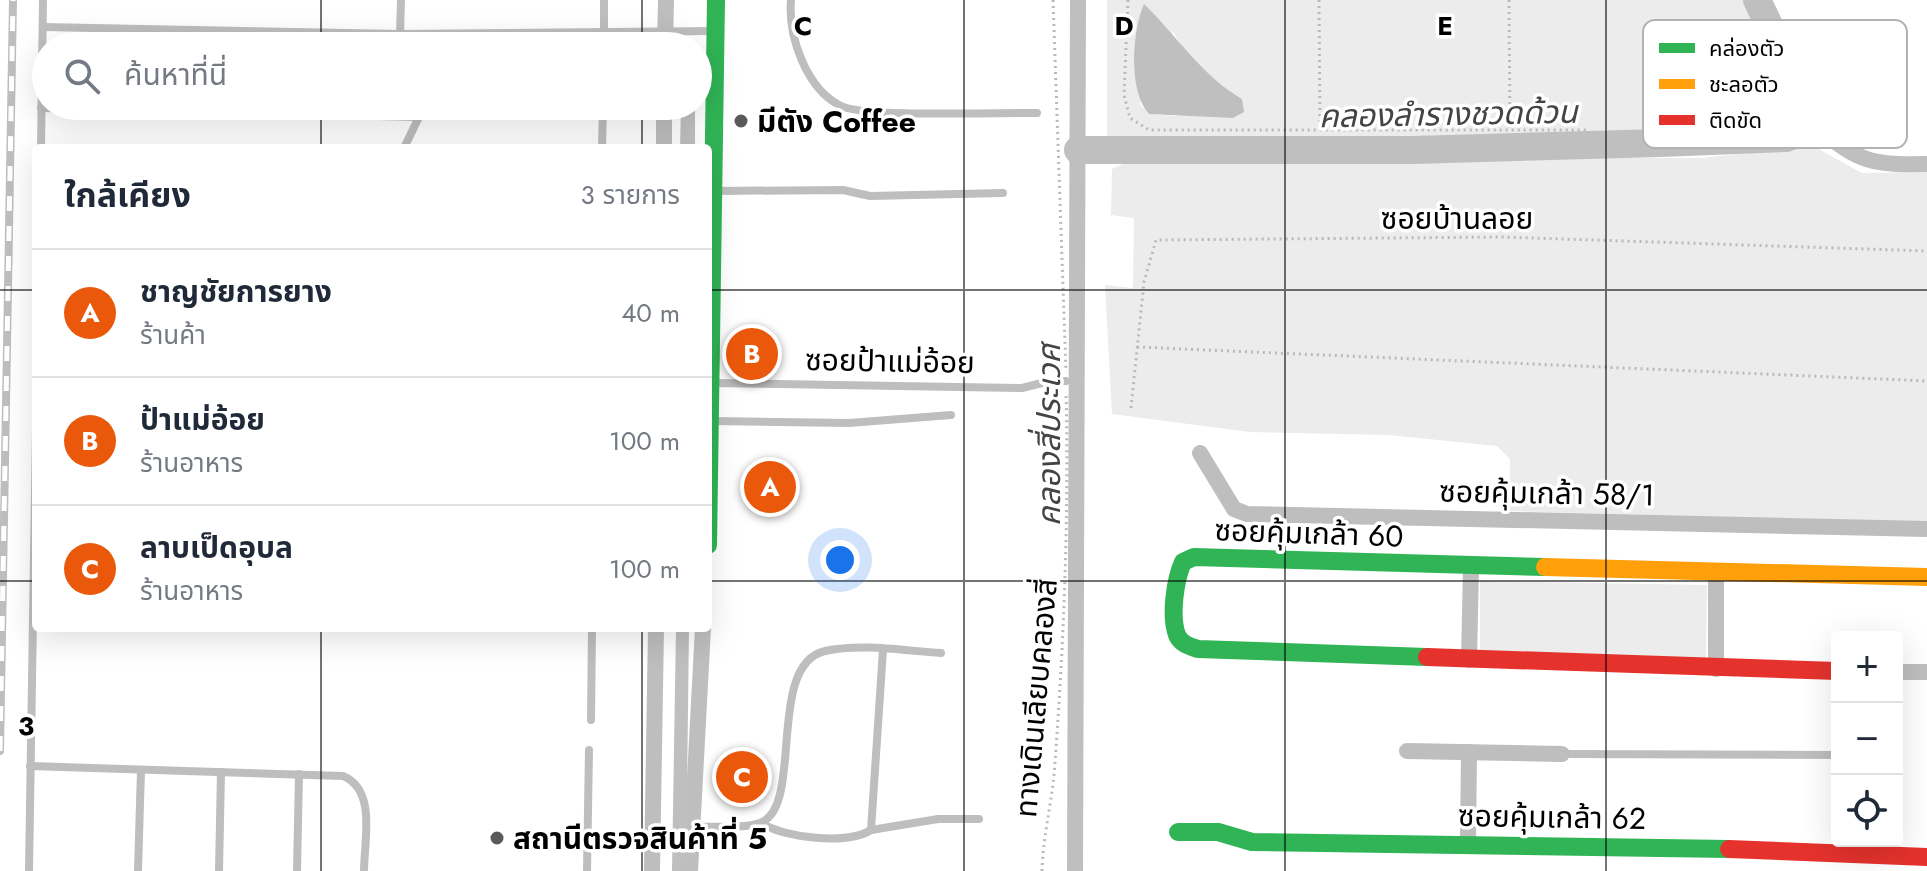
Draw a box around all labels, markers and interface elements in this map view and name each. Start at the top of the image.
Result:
text: C [794,7,812,45]
text: D [1114,7,1134,45]
text: E [1437,7,1453,45]
legend [1643,20,1907,148]
search box [32,32,712,120]
text: คล่องตัว [1709,32,1784,64]
text: ค้นหาที่นี่ [124,53,227,96]
icon: search [60,54,104,98]
text: ชะลอตัว [1709,68,1779,100]
water label: คลองลำรางชวดด้วน [1318,89,1580,139]
place label: มีตัง Coffee [757,100,916,143]
text: ติดขัด [1709,104,1762,136]
marker: มีตัง Coffee [732,112,750,130]
text: ใกล้เคียง [64,171,191,220]
text: 3 รายการ [580,176,680,214]
street label: ซอยบ้านลอย [1381,197,1533,240]
text: ชาญชัยการยาง [140,270,332,313]
text: A [80,294,100,332]
text: 40 m [621,294,680,332]
text: ร้านค้า [140,316,206,354]
pin: B [726,324,778,384]
street label: ซอยป้าแม่อ้อย [805,338,975,384]
water label: คลองสี่ประเวศ [1026,340,1072,526]
text: ป้าแม่อ้อย [140,398,265,441]
text: B [81,422,99,460]
text: 100 m [609,422,680,460]
text: ร้านอาหาร [140,444,243,482]
pin: A [744,457,796,517]
street label: ซอยคุ้มเกล้า 58/1 [1439,470,1655,516]
street label: ซอยคุ้มเกล้า 60 [1214,508,1404,558]
text: ลาบเป็ดอุบล [140,526,293,569]
your location [820,540,860,580]
text: C [81,550,99,588]
text: 100 m [609,550,680,588]
text: ร้านอาหาร [140,572,243,610]
street label: ทางเดินเลียบคลองสี่ [1004,577,1068,819]
map controls [1831,631,1903,847]
button: + [1831,631,1903,703]
button: − [1831,703,1903,775]
text: 3 [18,707,34,745]
pin: C [716,747,768,807]
button: locate [1831,775,1903,847]
street label: ซอยคุ้มเกล้า 62 [1458,794,1646,840]
place label: สถานีตรวจสินค้าที่ 5 [513,816,767,860]
marker: สถานีตรวจสินค้าที่ 5 [488,829,506,847]

